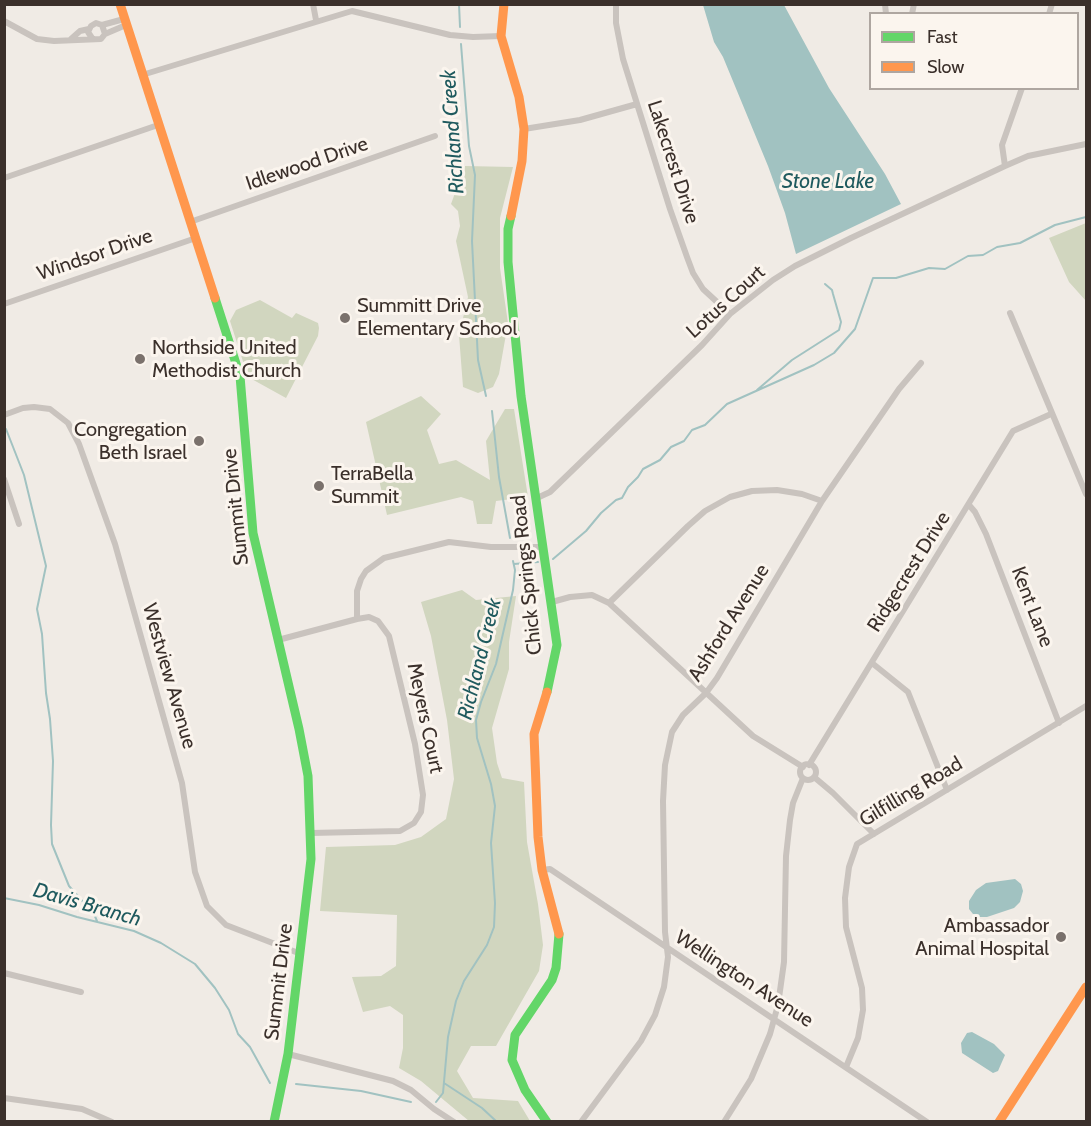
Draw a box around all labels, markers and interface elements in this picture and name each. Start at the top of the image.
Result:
legend [869,12,1079,90]
text: Fast [927,26,958,48]
text: Slow [927,56,964,78]
water label: Richland Creek [436,69,470,195]
street label: Lakecrest Drive [642,97,704,227]
street label: Idlewood Drive [243,132,371,196]
water label: Stone Lake [782,169,874,195]
street label: Windsor Drive [34,224,156,286]
street label: Lotus Court [682,261,770,343]
place label: Summitt Drive Elementary School [357,294,517,341]
marker: Summitt Drive Elementary School [338,311,352,325]
place label: Northside United Methodist Church [152,336,301,383]
marker: Northside United Methodist Church [133,352,147,366]
place label: Congregation Beth Israel [74,418,187,465]
marker: Congregation Beth Israel [192,434,206,448]
street label: Summit Drive [218,447,254,567]
place label: TerraBella Summit [331,462,413,509]
marker: TerraBella Summit [312,479,326,493]
street label: Chick Springs Road [507,494,547,656]
street label: Ridgecrest Drive [862,507,956,637]
street label: Ashford Avenue [683,560,775,686]
street label: Kent Lane [1006,563,1058,651]
water label: Richland Creek [453,596,507,722]
street label: Westview Avenue [137,601,201,751]
street label: Meyers Court [402,661,448,775]
street label: Gilfilling Road [855,752,967,832]
water label: Davis Branch [30,878,144,932]
place label: Ambassador Animal Hospital [915,914,1049,961]
street label: Summit Drive [260,922,298,1042]
street label: Wellington Avenue [670,925,818,1033]
marker: Ambassador Animal Hospital [1054,930,1068,944]

